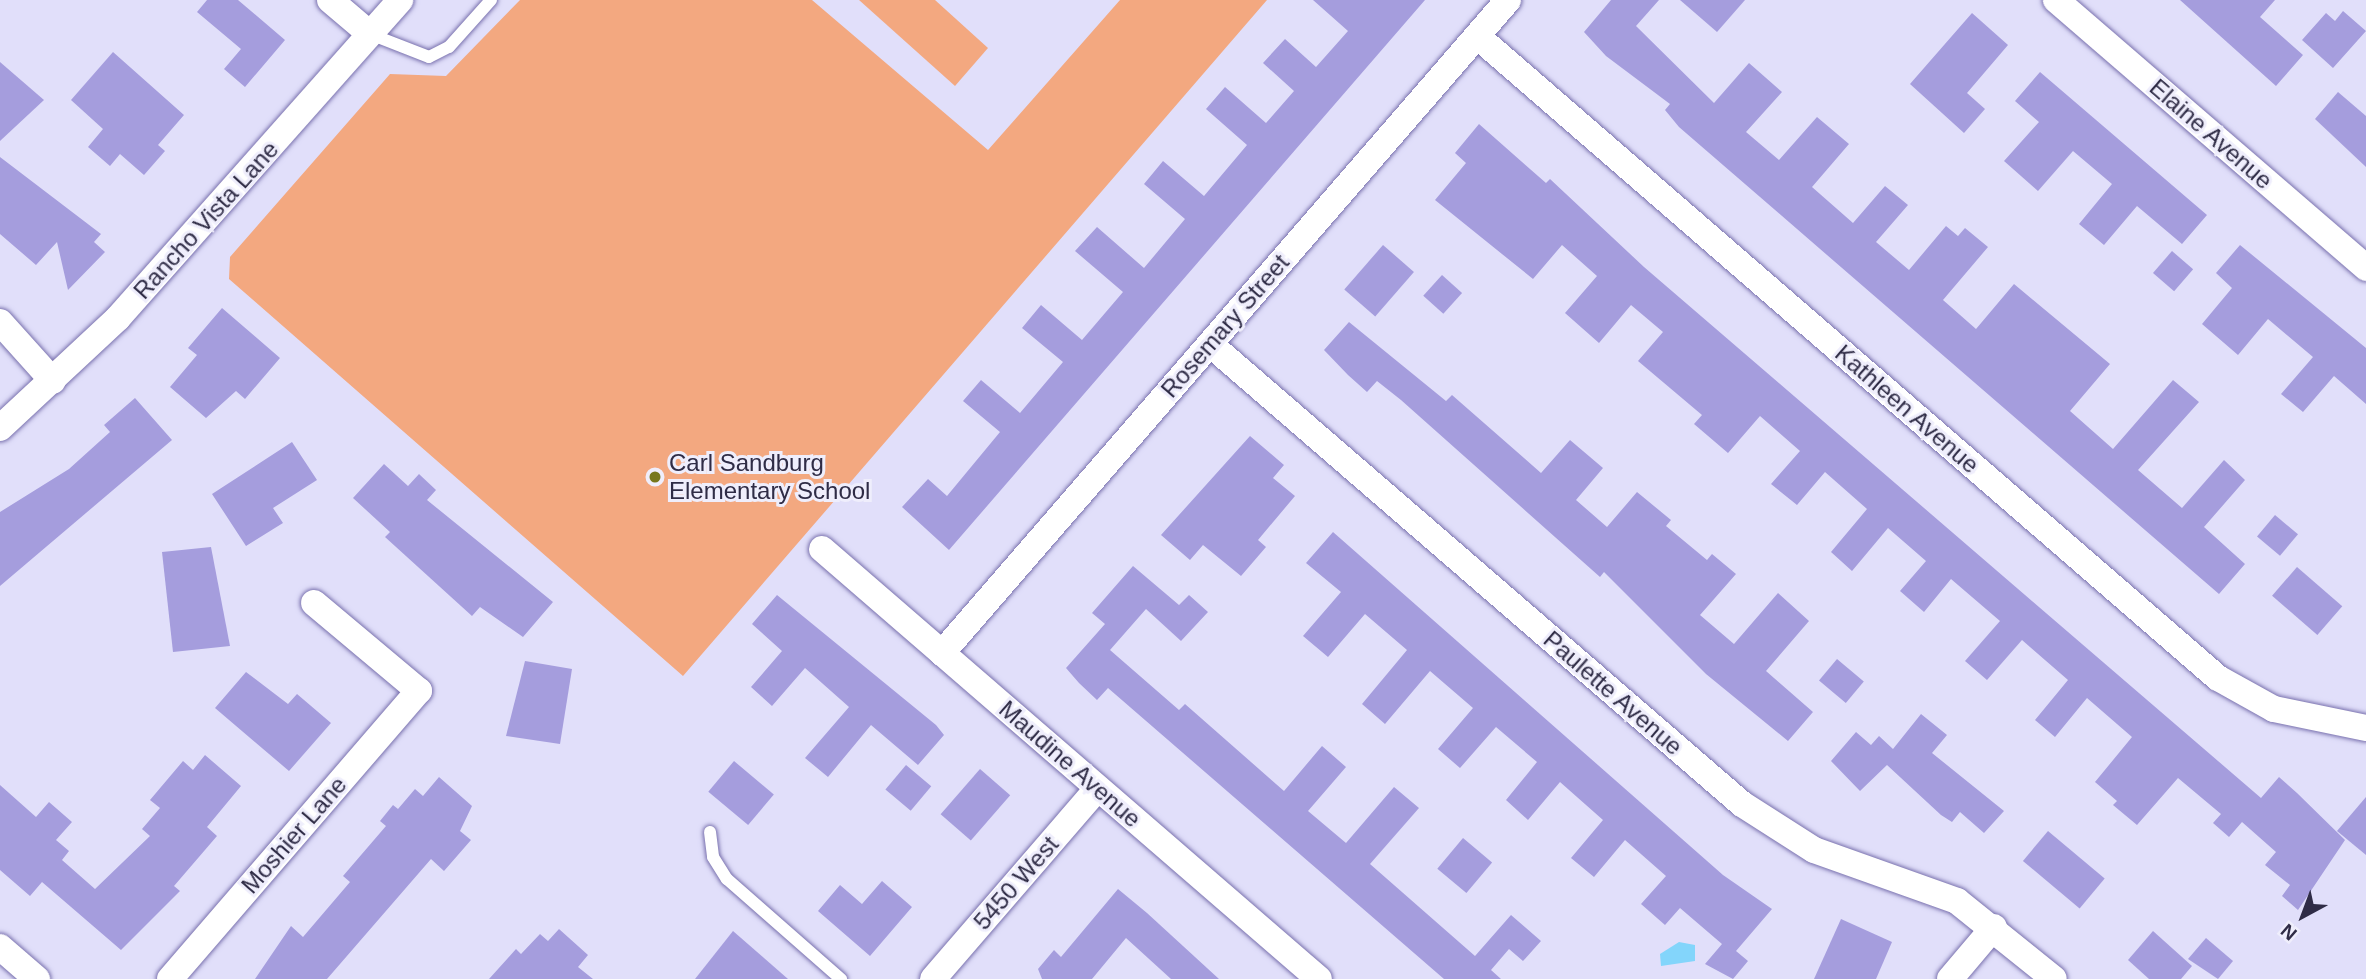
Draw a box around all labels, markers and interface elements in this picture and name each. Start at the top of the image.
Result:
street label: Elaine Avenue [2143,73,2279,195]
street label: Rancho Vista Lane [128,135,284,305]
street label: Rosemary Street [1155,249,1295,403]
street label: Kathleen Avenue [1829,338,1985,480]
place label: Carl Sandburg Elementary School [669,449,870,505]
marker: Carl Sandburg Elementary School [647,469,663,485]
street label: Paulette Avenue [1537,624,1689,762]
street label: Maudine Avenue [993,694,1147,834]
street label: Moshier Lane [235,771,353,899]
street label: 5450 West [968,830,1064,936]
north arrow [2268,881,2338,951]
text: N [2277,920,2301,945]

